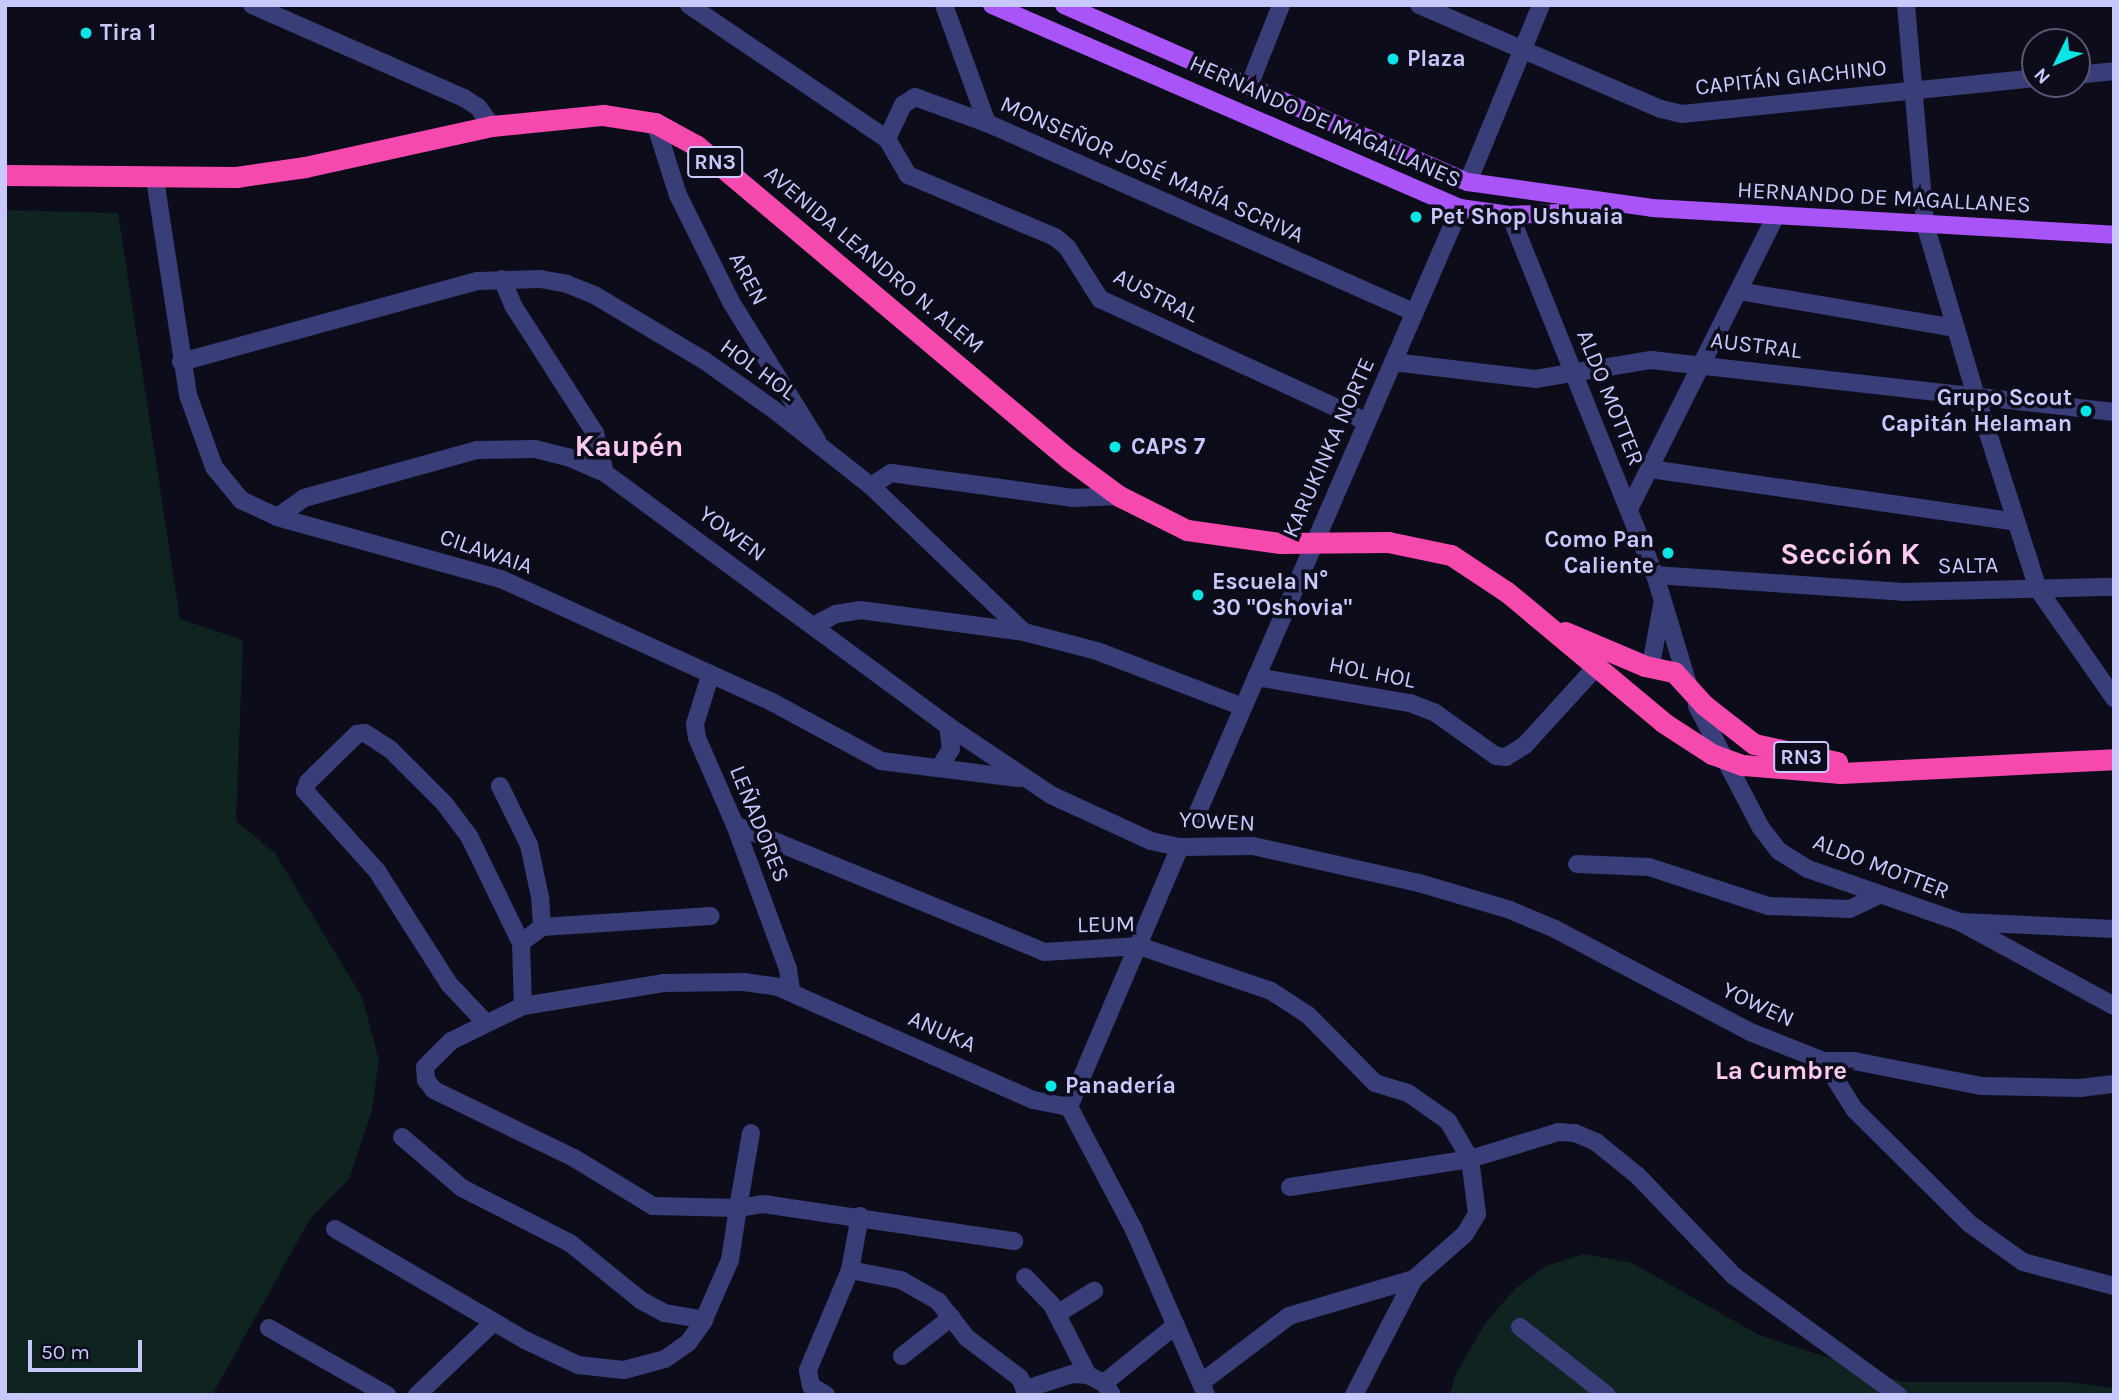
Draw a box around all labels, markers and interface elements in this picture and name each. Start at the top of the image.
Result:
place label: Tira 1 [100,19,156,47]
marker: Tira 1 [78,25,94,41]
north arrow [2021,28,2091,98]
place label: Plaza [1407,45,1466,73]
street label: HERNANDO DE MAGALLANES [1185,50,1465,194]
marker: Plaza [1385,51,1401,67]
street label: CAPITÁN GIACHINO [1694,54,1888,102]
text: N [2029,63,2055,88]
street label: MONSEÑOR JOSÉ MARÍA SCRIVA [996,90,1308,250]
road number: RN3 [687,144,743,180]
street label: AVENIDA LEANDRO N. ALEM [759,160,989,360]
street label: HERNANDO DE MAGALLANES [1736,177,2032,219]
place label: Pet Shop Ushuaia [1430,203,1623,231]
marker: Pet Shop Ushuaia [1408,209,1424,225]
street label: AREN [723,248,773,310]
street label: AUSTRAL [1109,263,1203,329]
street label: ALDO MOTTER [1570,326,1650,470]
street label: AUSTRAL [1709,327,1803,365]
street label: HOL HOL [715,333,801,407]
street label: KARUKINKA NORTE [1277,354,1381,542]
place label: Grupo Scout Capitán Helaman [1881,384,2072,438]
marker: Grupo Scout Capitán Helaman [2078,403,2094,419]
district label: Kaupén [575,428,683,464]
place label: CAPS 7 [1131,433,1205,461]
marker: CAPS 7 [1105,437,1125,457]
street label: YOWEN [693,500,771,568]
street label: CILAWAIA [436,523,536,581]
place label: Como Pan Caliente [1545,526,1654,580]
district label: Sección K [1780,536,1920,572]
marker: Como Pan Caliente [1660,545,1676,561]
street label: SALTA [1937,552,1999,580]
place label: Escuela N° 30 "Oshovia" [1212,568,1352,622]
marker: Escuela N° 30 "Oshovia" [1190,587,1206,603]
street label: HOL HOL [1326,651,1418,695]
road number: RN3 [1773,740,1829,774]
street label: LEÑADORES [723,762,795,886]
street label: YOWEN [1178,806,1256,838]
street label: ALDO MOTTER [1809,828,1953,906]
street label: LEUM [1077,911,1135,939]
street label: YOWEN [1718,976,1798,1034]
street label: ANUKA [904,1005,980,1059]
district label: La Cumbre [1715,1055,1847,1087]
place label: Panadería [1065,1072,1176,1100]
marker: Panadería [1043,1078,1059,1094]
scale bar [32,1326,145,1370]
text: 50 m [41,1340,90,1364]

